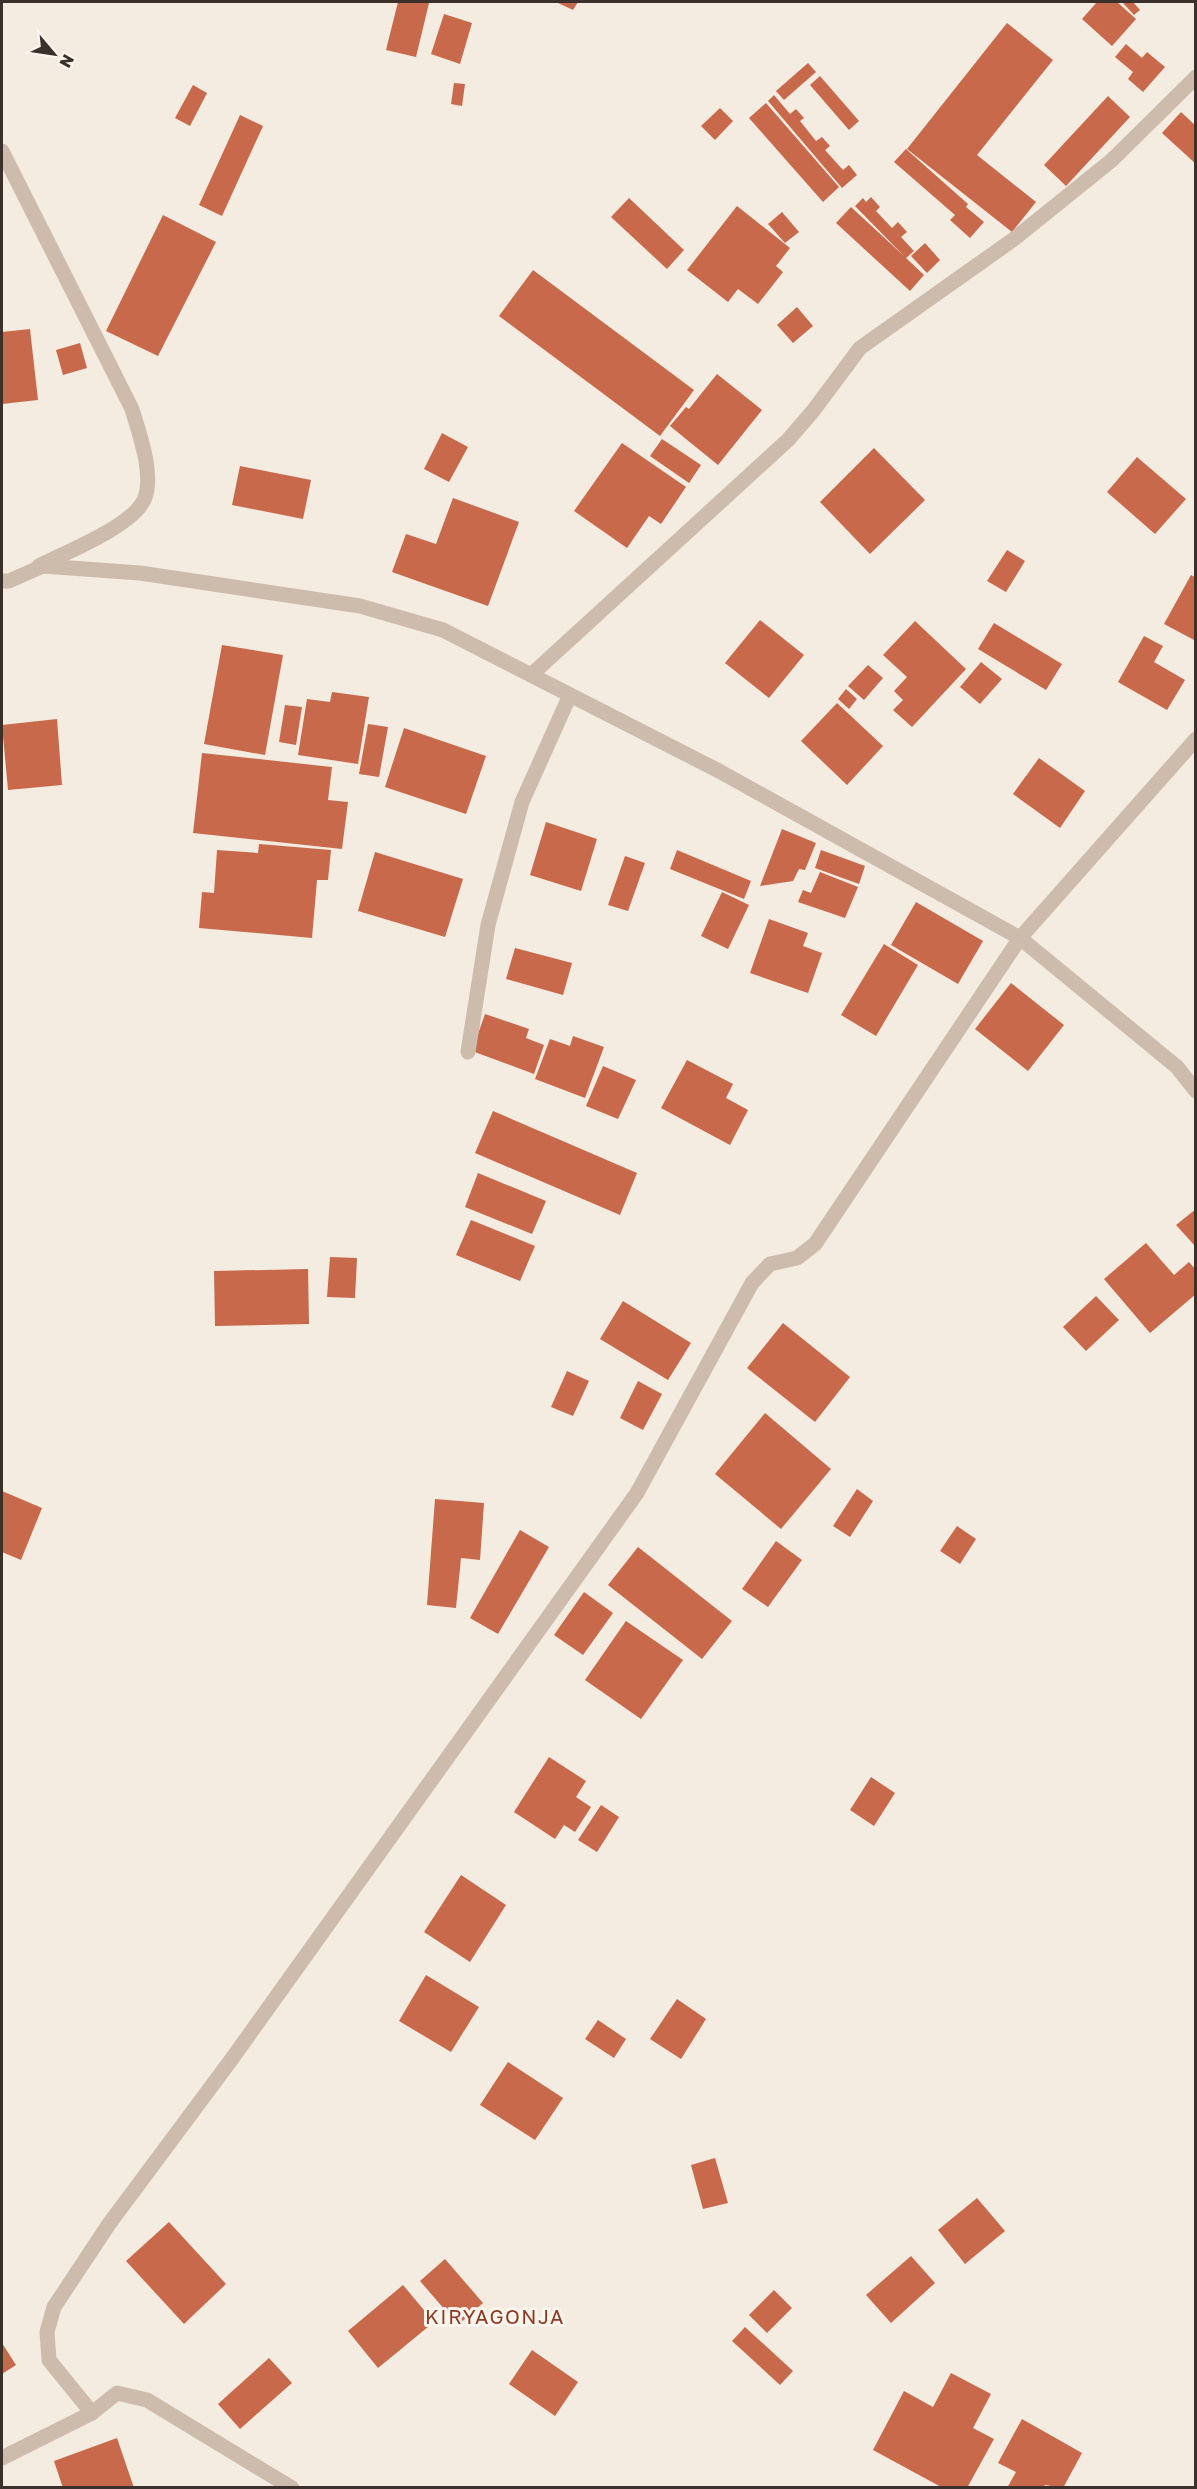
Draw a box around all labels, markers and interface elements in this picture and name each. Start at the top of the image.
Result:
north arrow [24,24,84,84]
text: N [55,51,79,71]
district label: KIRYAGONJA [425,2304,565,2328]

